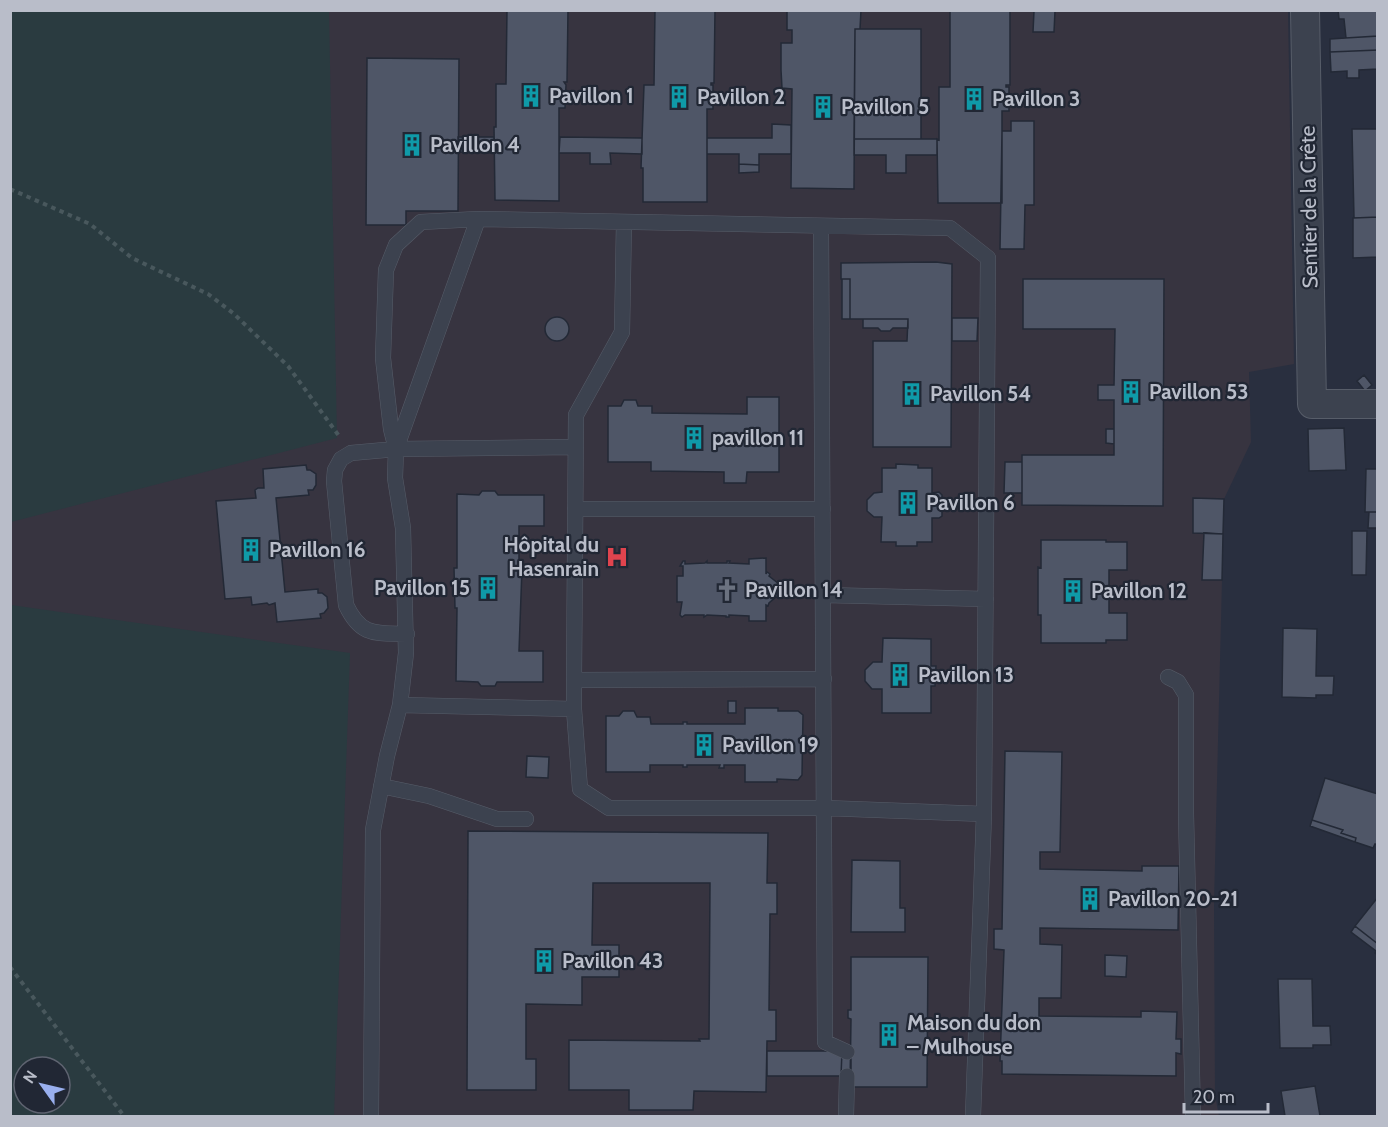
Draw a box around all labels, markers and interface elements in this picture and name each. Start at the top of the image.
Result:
building icon: Pavillon 1 [518,83,544,109]
place label: Pavillon 1 [549,83,634,108]
building icon: Pavillon 2 [666,84,692,110]
place label: Pavillon 2 [697,84,785,109]
building icon: Pavillon 3 [961,86,987,112]
place label: Pavillon 3 [992,86,1080,111]
building icon: Pavillon 5 [810,94,836,120]
place label: Pavillon 5 [841,94,929,119]
street label: Sentier de la Crête [1295,125,1322,289]
building icon: Pavillon 4 [399,132,425,158]
place label: Pavillon 4 [430,132,520,157]
building icon: Pavillon 53 [1118,379,1144,405]
place label: Pavillon 53 [1149,379,1249,404]
building icon: Pavillon 54 [899,381,925,407]
place label: Pavillon 54 [930,381,1031,406]
building icon: pavillon 11 [681,425,707,451]
place label: pavillon 11 [712,425,804,450]
building icon: Pavillon 6 [895,490,921,516]
place label: Pavillon 6 [926,490,1015,515]
place label: Hôpital du Hasenrain [503,532,599,581]
building icon: Pavillon 16 [238,537,264,563]
place label: Pavillon 16 [269,537,366,562]
hospital icon: Hôpital du Hasenrain [604,544,630,570]
place label: Pavillon 15 [374,575,470,600]
building icon: Pavillon 15 [475,575,501,601]
church icon: Pavillon 14 [714,577,740,603]
place label: Pavillon 14 [745,577,843,602]
building icon: Pavillon 12 [1060,578,1086,604]
place label: Pavillon 12 [1091,578,1187,603]
building icon: Pavillon 13 [887,662,913,688]
place label: Pavillon 13 [918,662,1014,687]
building icon: Pavillon 19 [691,732,717,758]
place label: Pavillon 19 [722,732,819,757]
building icon: Pavillon 20-21 [1077,886,1103,912]
place label: Pavillon 20-21 [1108,886,1238,911]
building icon: Pavillon 43 [531,948,557,974]
place label: Pavillon 43 [562,948,663,973]
place label: Maison du don – Mulhouse [907,1010,1041,1059]
building icon: Maison du don – Mulhouse [876,1022,902,1048]
north arrow [12,1055,72,1115]
text: N [19,1067,41,1087]
scale bar [1184,1076,1268,1114]
text: 20 m [1193,1086,1235,1108]

